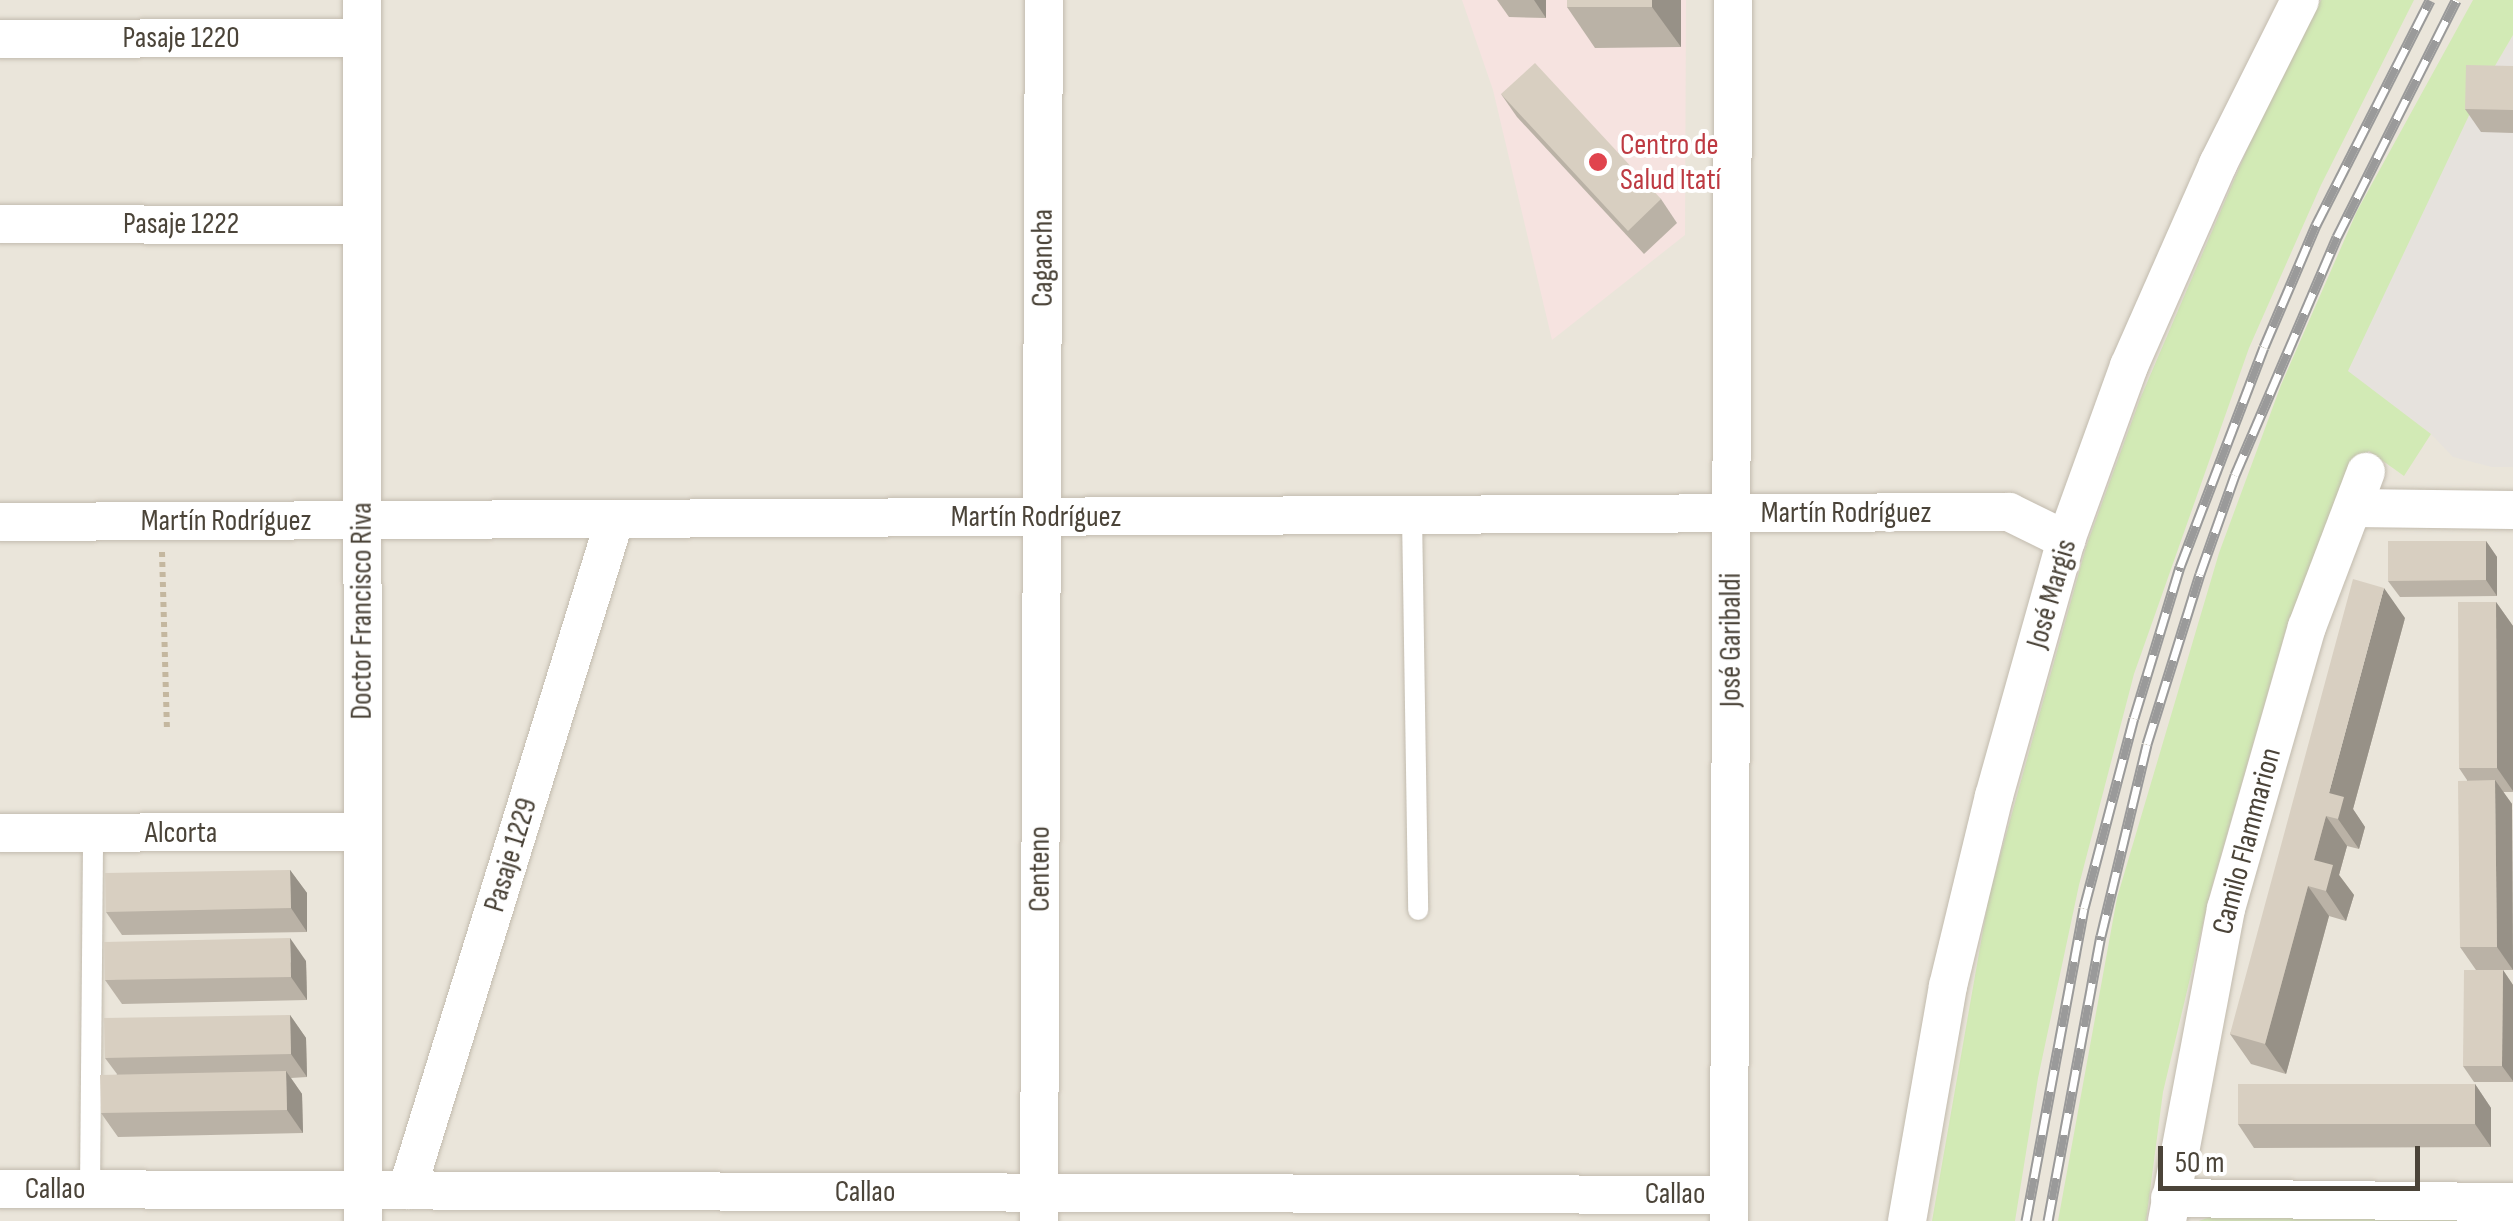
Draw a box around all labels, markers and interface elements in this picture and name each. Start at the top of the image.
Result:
street label: Pasaje 1220 [122,20,240,56]
place label: Centro de Salud Itatí [1620,127,1721,198]
marker: Centro de Salud Itatí [1585,149,1611,175]
street label: Pasaje 1222 [123,206,239,242]
street label: Cagancha [1025,209,1061,307]
street label: Martín Rodríguez [1761,495,1931,531]
street label: Martín Rodríguez [951,499,1121,535]
street label: Doctor Francisco Riva [344,502,380,720]
street label: Martín Rodríguez [141,503,311,539]
street label: José Margis [2019,535,2085,653]
street label: José Garibaldi [1713,573,1749,707]
street label: Camilo Flammarion [2205,744,2289,938]
street label: Pasaje 1229 [477,794,545,916]
street label: Alcorta [145,815,217,851]
street label: Centeno [1022,826,1058,912]
scale bar [2163,1126,2426,1188]
text: 50 m [2175,1145,2224,1181]
street label: Callao [25,1171,85,1207]
street label: Callao [835,1174,895,1210]
street label: Callao [1645,1176,1705,1212]

